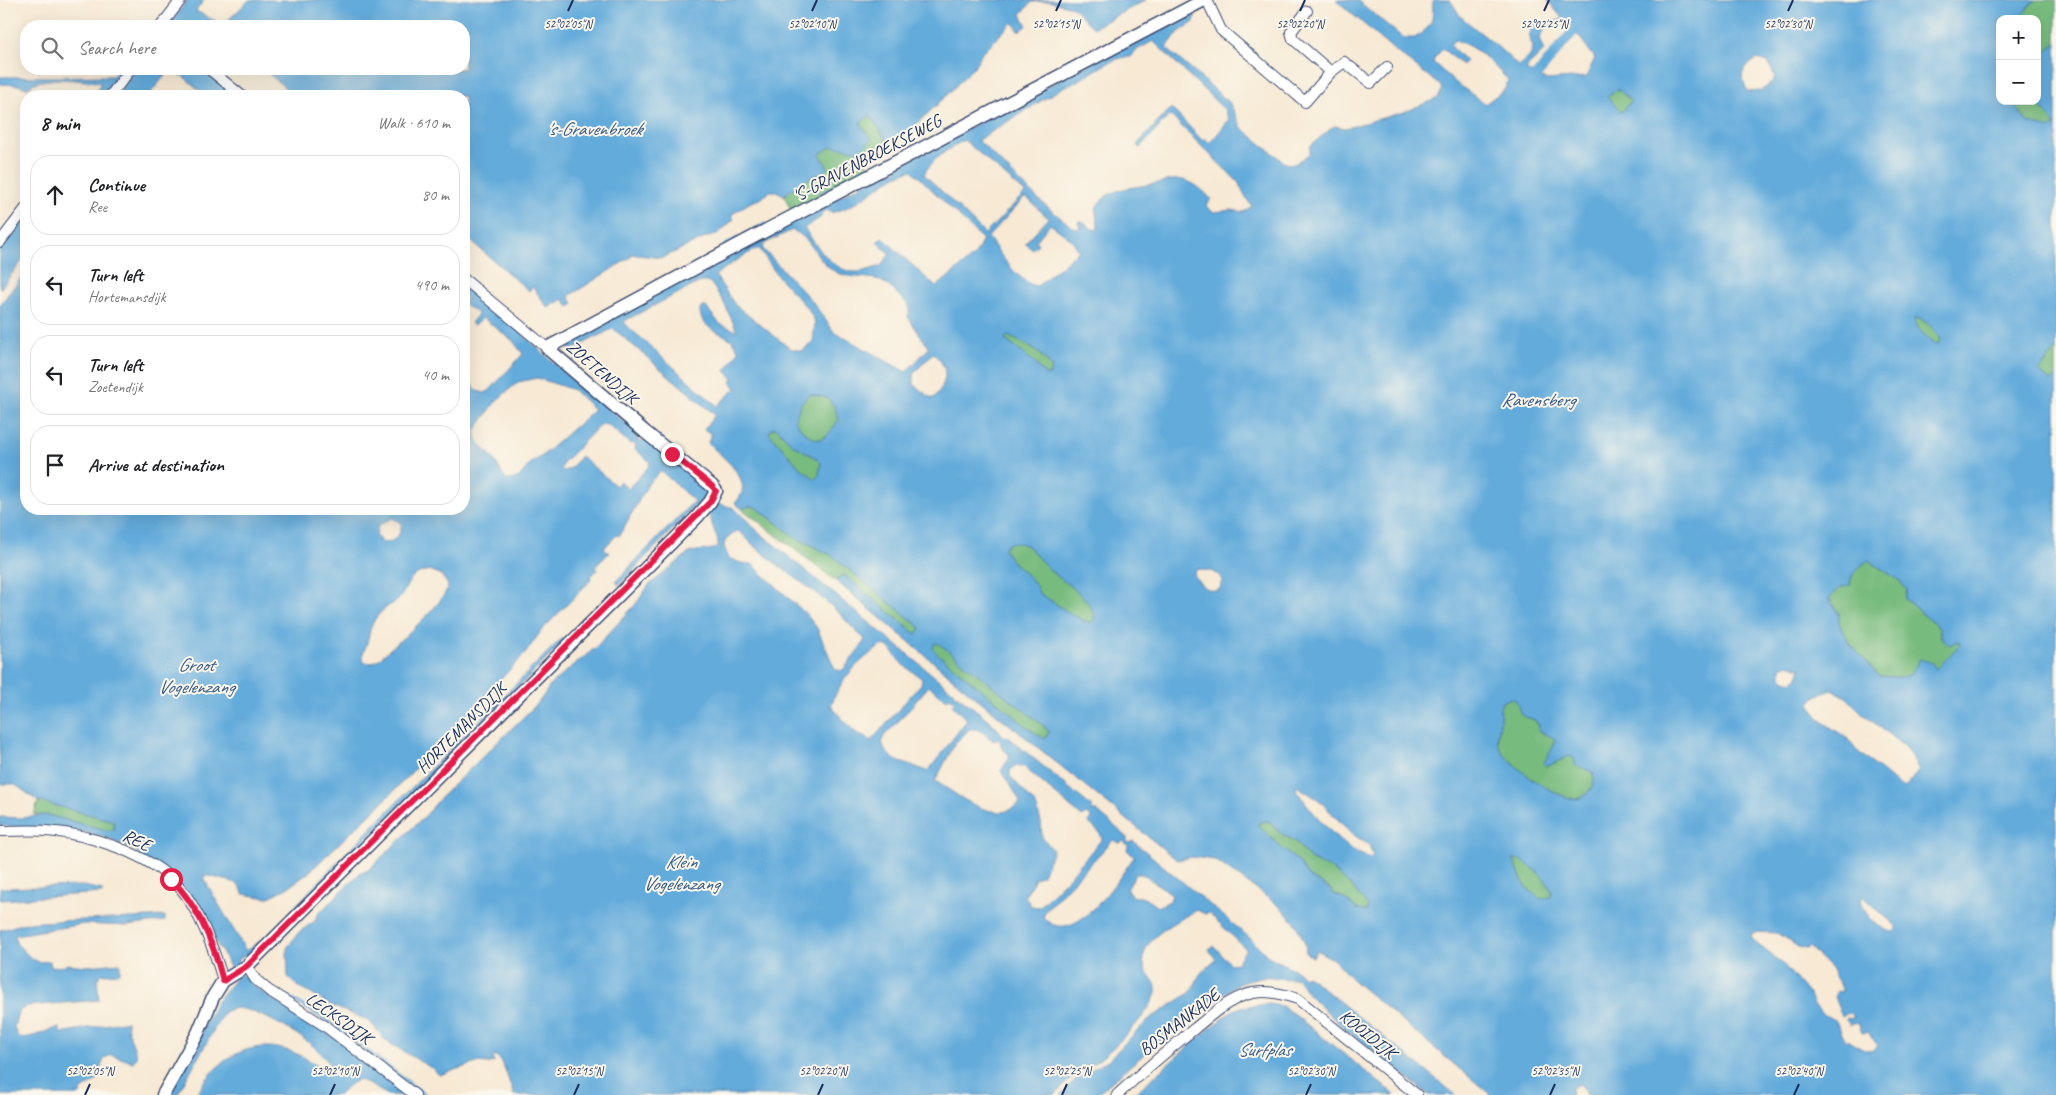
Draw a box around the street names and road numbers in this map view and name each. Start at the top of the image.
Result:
street label: 'S-GRAVENBROEKSEWEG [789,109,947,206]
street label: ZOETENDIJK [562,335,644,411]
street label: HORTEMANSDIJK [411,676,513,778]
street label: REE [120,824,156,857]
street label: BOSMANKADE [1134,982,1226,1060]
street label: LECKSDIJK [302,987,380,1051]
street label: KOOIDIJK [1335,1005,1404,1066]

